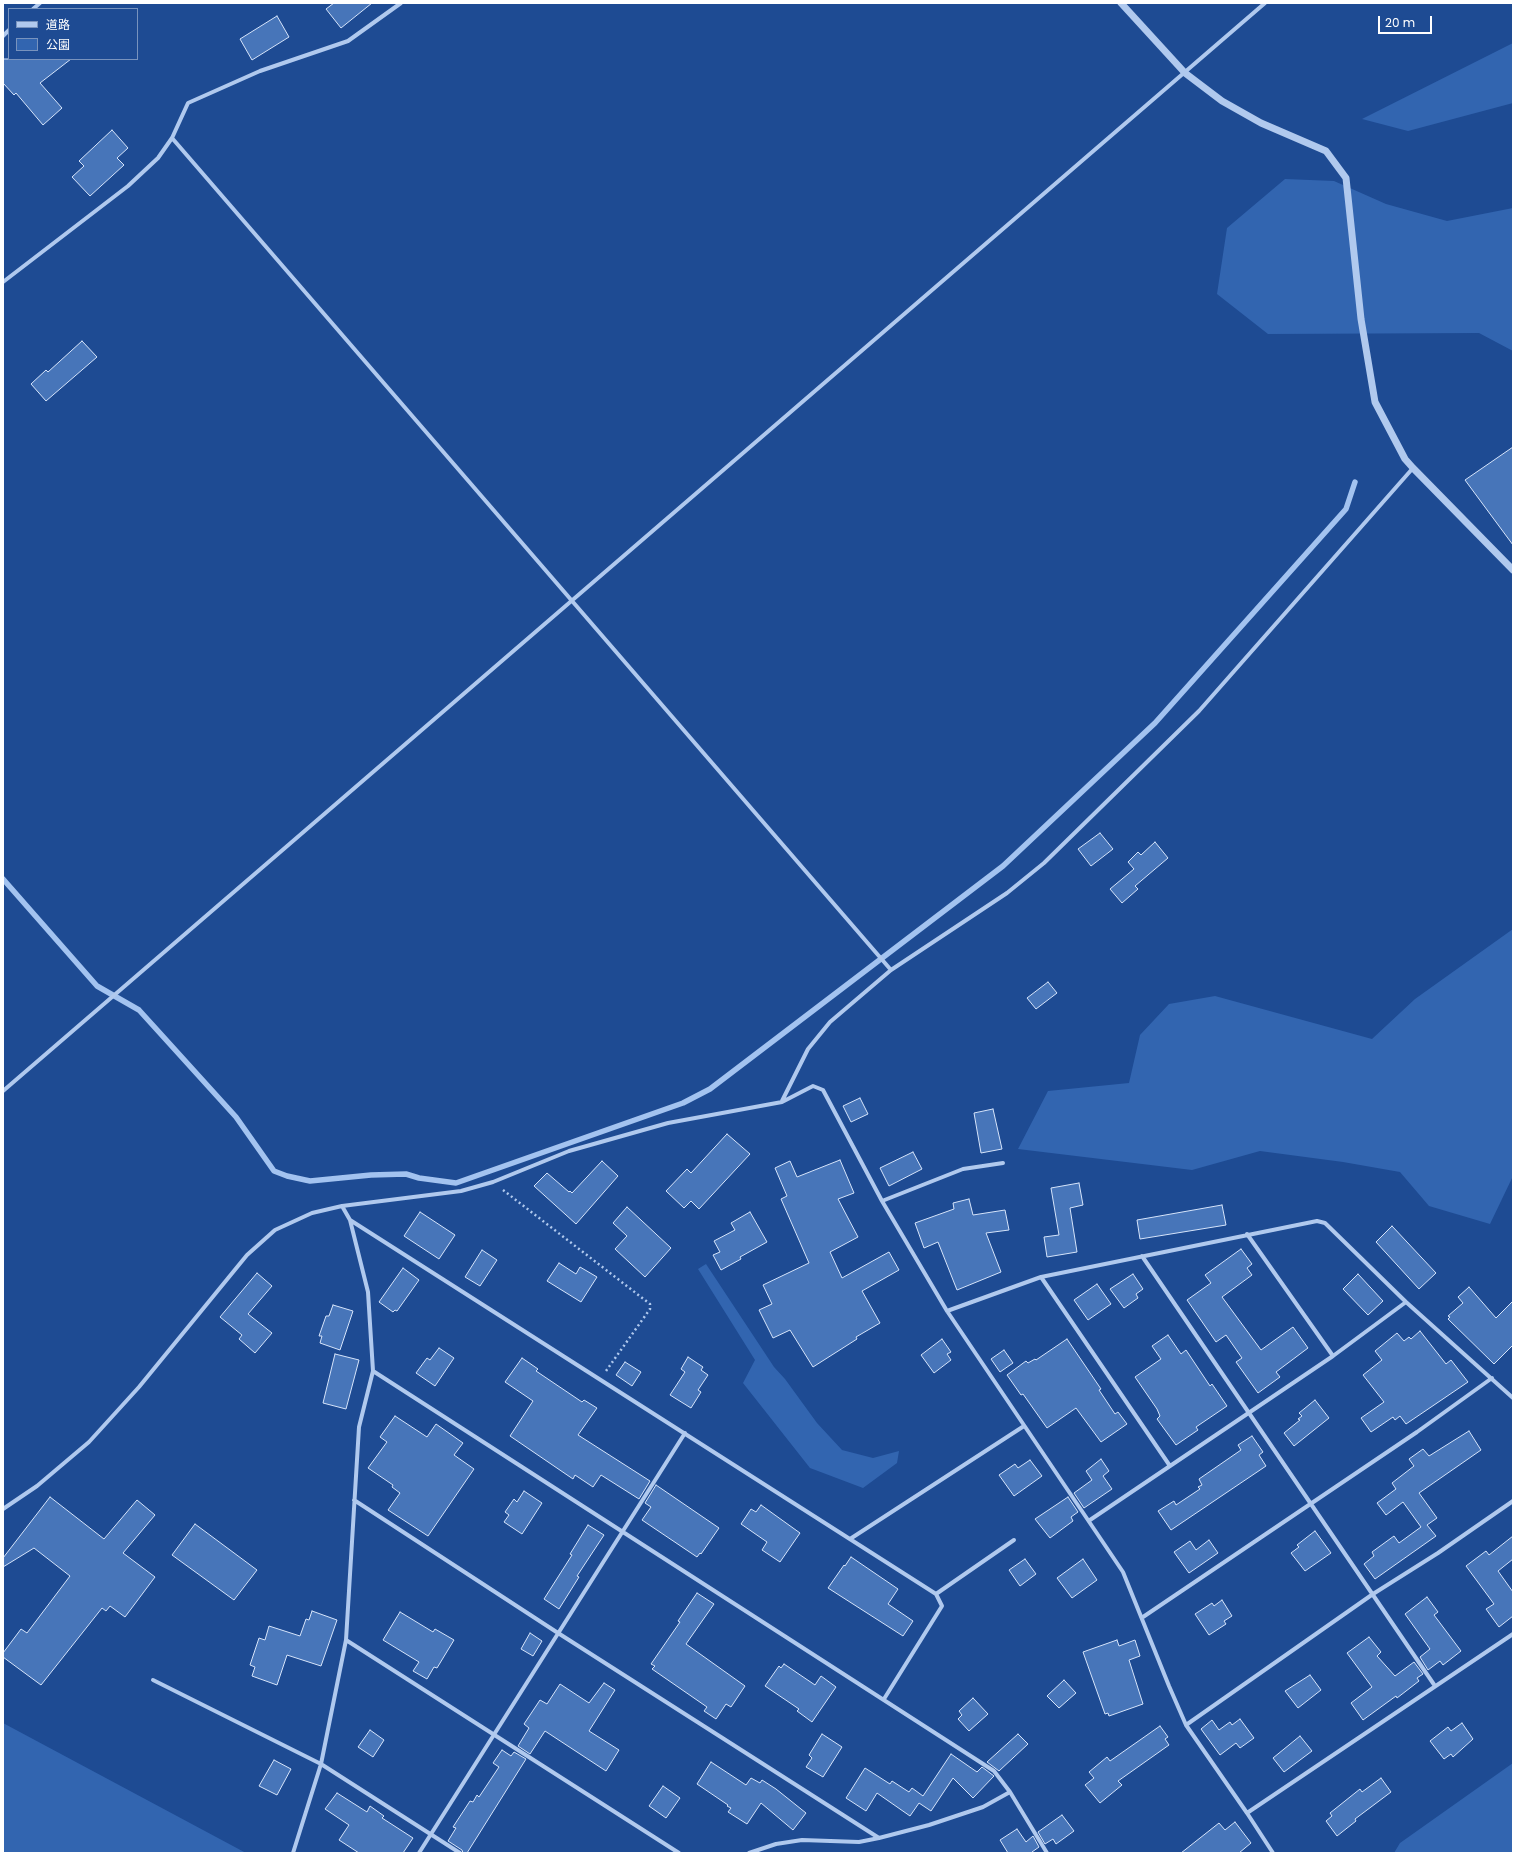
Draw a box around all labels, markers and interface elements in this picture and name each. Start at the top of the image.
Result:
legend [8,8,138,60]
scale bar [1380,8,1434,34]
text: 20 m [1385,14,1415,31]
text: 道路 [46,16,70,33]
text: 公園 [46,36,70,53]

